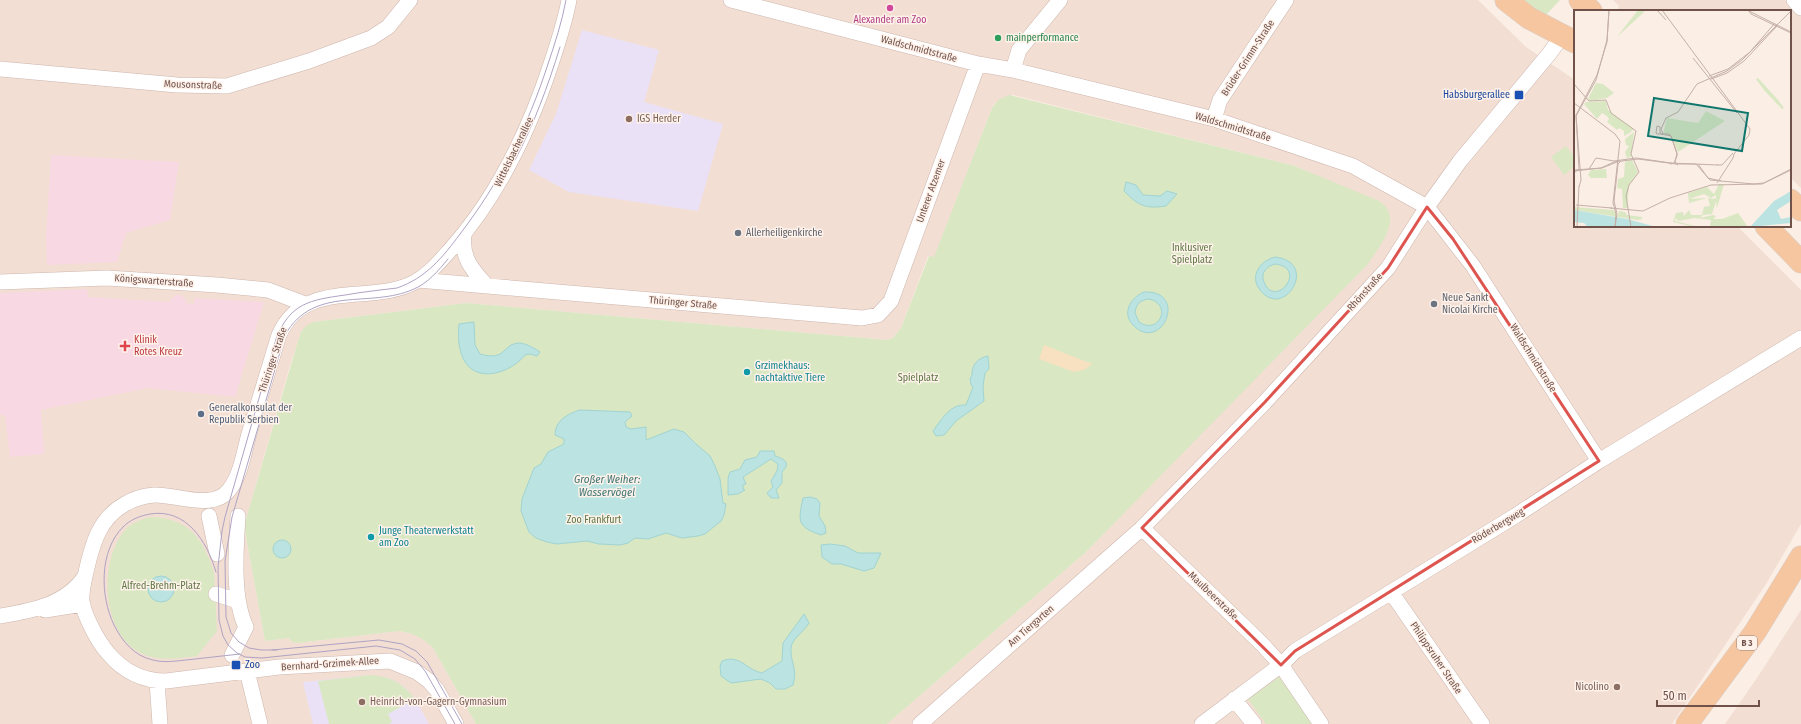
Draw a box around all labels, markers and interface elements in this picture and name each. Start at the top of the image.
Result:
marker: Alexander am Zoo [885,3,895,13]
inset map [1574,10,1791,227]
place label: Alexander am Zoo [853,14,927,26]
street label: Brüder-Grimm-Straße [1219,18,1277,98]
place label: mainperformance [1006,32,1079,44]
street label: Waldschmidtstraße [880,33,959,65]
marker: mainperformance [993,33,1003,43]
street label: Mousonstraße [164,78,222,92]
place label: Habsburgerallee [1443,89,1510,101]
marker: Habsburgerallee [1513,89,1525,101]
street label: Waldschmidtstraße [1194,110,1272,144]
place label: IGS Herder [637,113,681,125]
marker: IGS Herder [624,114,634,124]
street label: Wittelsbacherallee [492,115,536,189]
street label: Unterer Atzemer [914,157,948,224]
place label: Allerheiligenkirche [746,227,822,239]
marker: Allerheiligenkirche [733,228,743,238]
park label: Inklusiver Spielplatz [1172,242,1213,266]
street label: Rhönstraße [1345,270,1385,314]
street label: Königswarterstraße [114,272,194,290]
place label: Neue Sankt Nicolai Kirche [1442,292,1498,316]
street label: Thüringer Straße [648,294,718,312]
marker: Neue Sankt Nicolai Kirche [1429,299,1439,309]
street label: Waldschmidtstraße [1507,322,1559,395]
street label: Thüringer Straße [256,326,290,394]
place label: Klinik Rotes Kreuz [134,334,182,358]
marker: Klinik Rotes Kreuz [119,340,131,352]
place label: Grzimekhaus: nachtaktive Tiere [755,360,825,384]
marker: Grzimekhaus: nachtaktive Tiere [742,367,752,377]
park label: Spielplatz [898,372,938,384]
place label: Generalkonsulat der Republik Serbien [209,402,293,426]
marker: Generalkonsulat der Republik Serbien [196,409,206,419]
water label: Großer Weiher: Wasservögel [574,473,641,499]
street label: Röderbergweg [1470,506,1527,546]
park label: Zoo Frankfurt [567,514,622,526]
place label: Junge Theaterwerkstatt am Zoo [379,525,474,549]
marker: Junge Theaterwerkstatt am Zoo [366,532,376,542]
street label: Maulbeerstraße [1186,569,1240,623]
park label: Alfred-Brehm-Platz [122,580,200,592]
street label: Am Tiergarten [1006,603,1056,649]
street label: Philippsruher Straße [1407,620,1465,696]
road number: B 3 [1737,636,1757,650]
street label: Bernhard-Grzimek-Allee [281,655,379,673]
marker: Zoo [230,659,242,671]
place label: Zoo [245,659,260,671]
place label: Nicolino [1575,681,1609,693]
marker: Nicolino [1612,682,1622,692]
scale bar [1657,682,1759,708]
text: 50 m [1663,689,1687,703]
place label: Heinrich-von-Gagern-Gymnasium [370,696,507,708]
marker: Heinrich-von-Gagern-Gymnasium [357,697,367,707]

